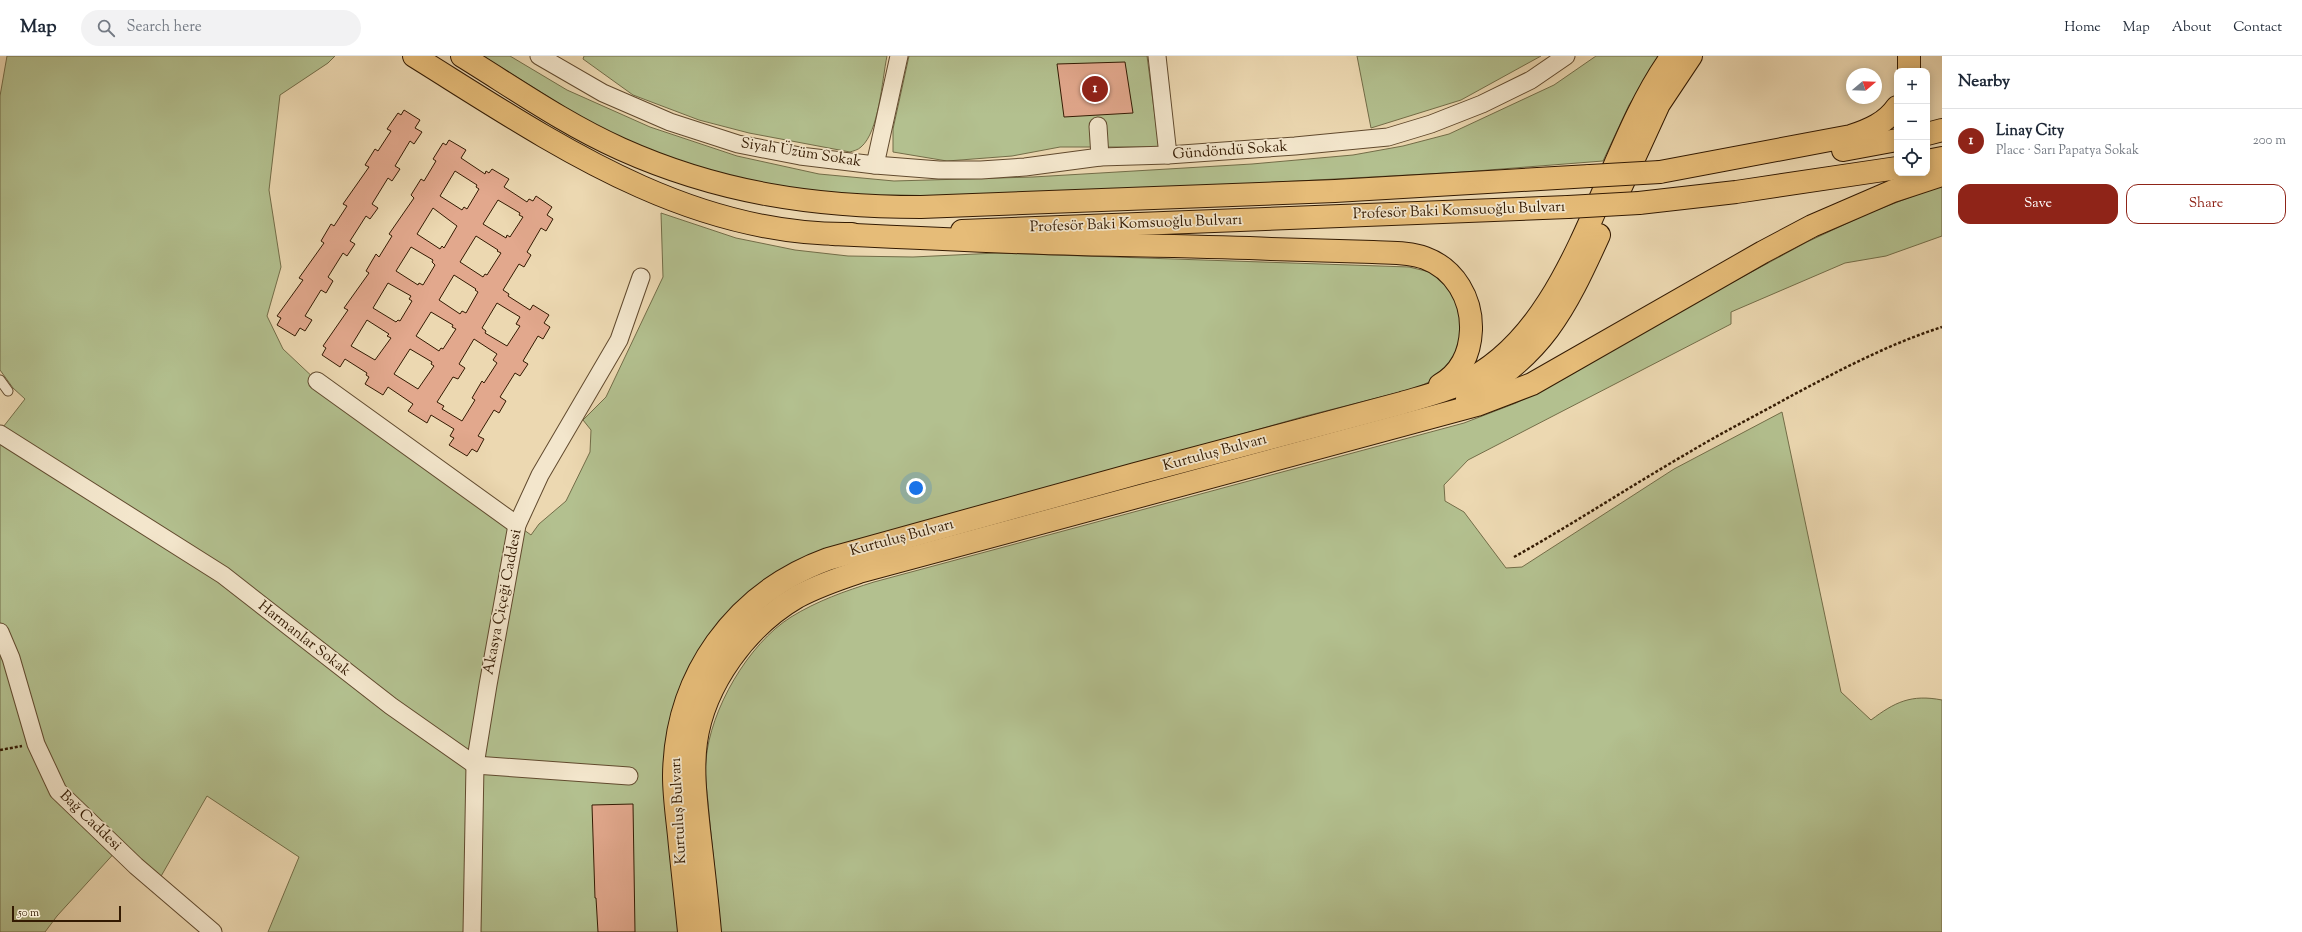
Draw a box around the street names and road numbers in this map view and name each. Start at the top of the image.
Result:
street label: Siyah Üzüm Sokak [739,132,863,173]
street label: Gündöndü Sokak [1172,137,1288,165]
street label: Profesör Baki Komsuoğlu Bulvarı [1353,197,1565,225]
street label: Profesör Baki Komsuoğlu Bulvarı [1030,210,1242,238]
street label: Kurtuluş Bulvarı [1161,429,1269,477]
street label: Kurtuluş Bulvarı [848,514,956,562]
street label: Akasya Çiçeği Caddesi [479,527,527,677]
street label: Harmanlar Sokak [253,596,355,682]
street label: Kurtuluş Bulvarı [666,757,692,865]
street label: Bağ Caddesi [54,786,126,856]

